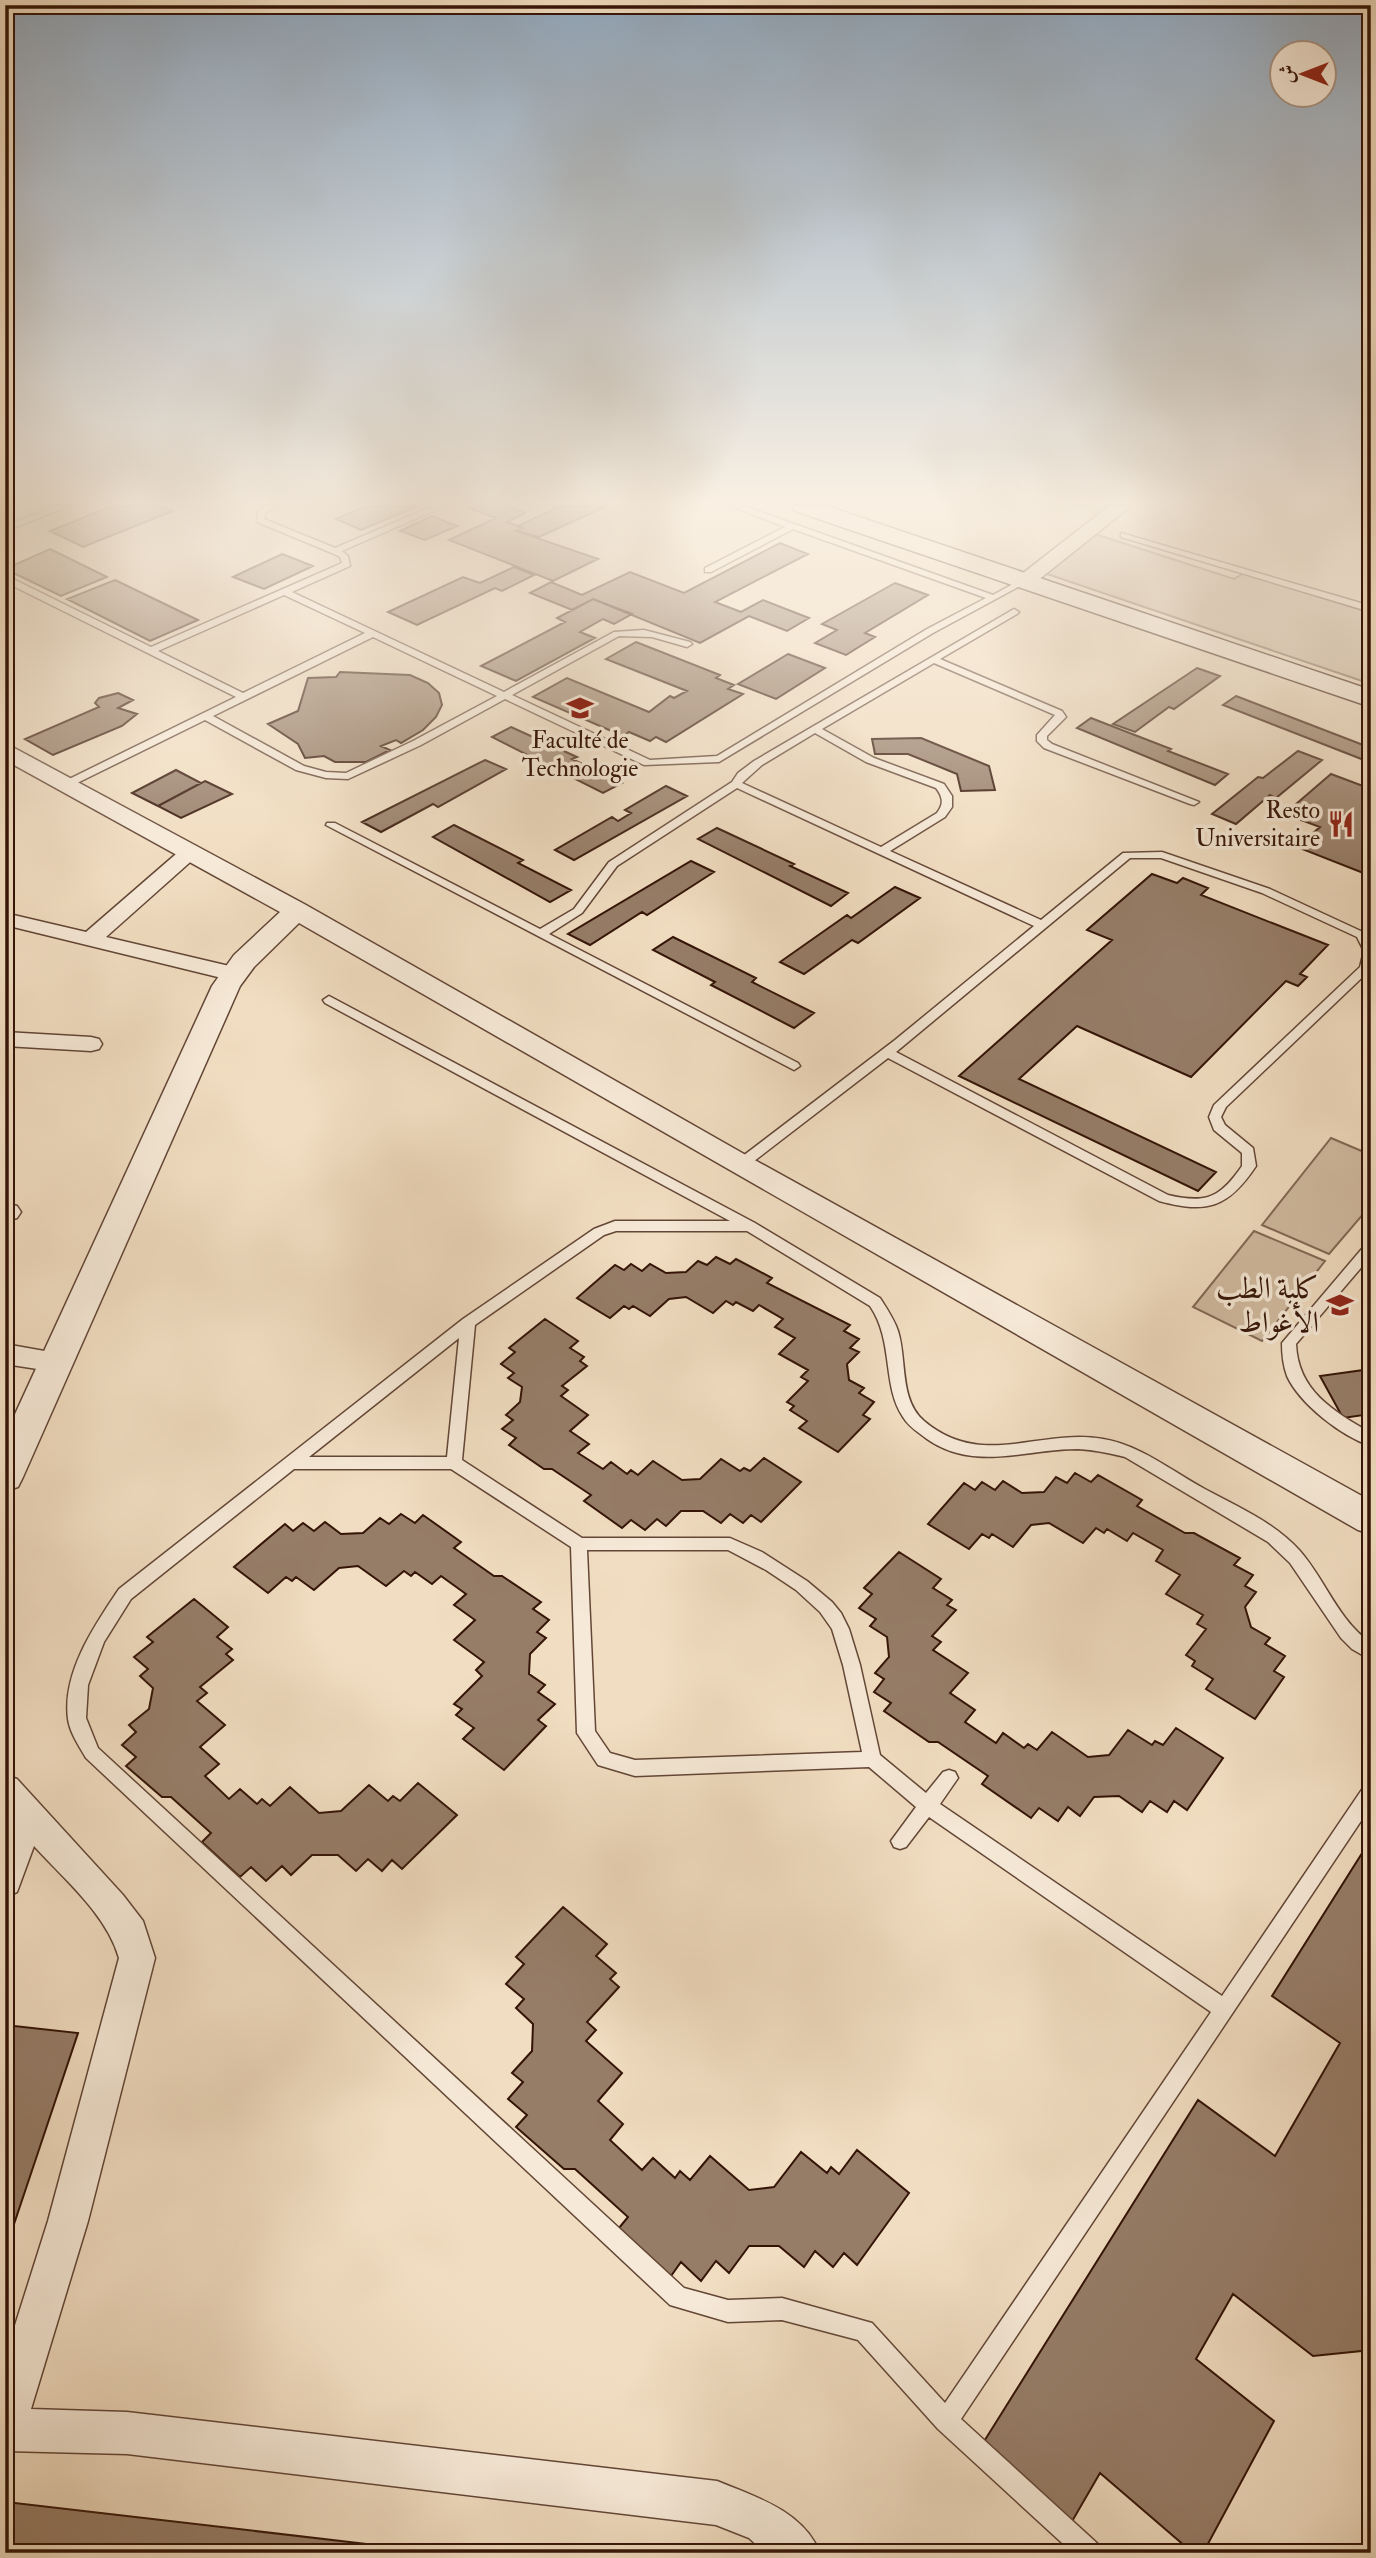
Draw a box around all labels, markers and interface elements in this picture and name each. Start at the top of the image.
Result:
north arrow [1268,38,1338,108]
text: ش [1275,65,1299,83]
school or university icon: Faculté de Technologie [565,693,595,723]
place label: Faculté de Technologie [522,725,638,784]
place label: Resto Universitaire [1195,795,1320,854]
restaurant icon: Resto Universitaire [1326,809,1356,839]
place label: كلية الطب الأغواط [1216,1270,1319,1341]
school or university icon: كلية الطب الأغواط [1325,1290,1355,1320]

